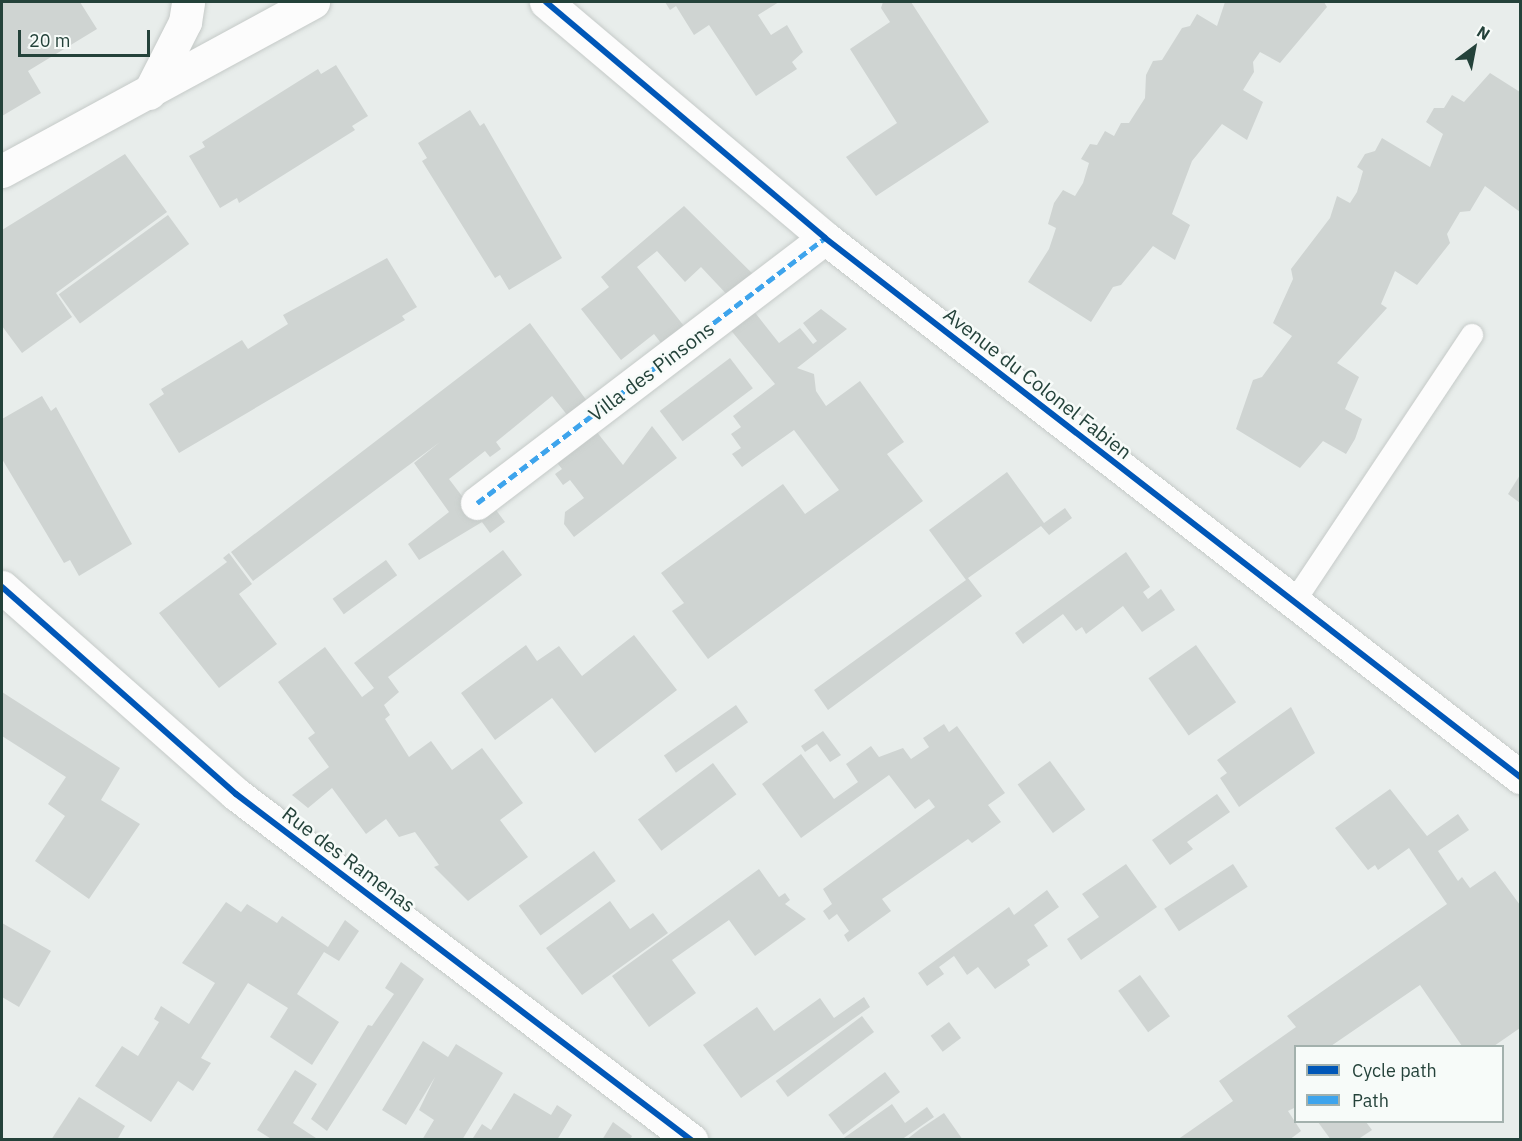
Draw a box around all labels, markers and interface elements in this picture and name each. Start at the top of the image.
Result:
scale bar [21,18,153,56]
north arrow [1444,18,1504,78]
text: N [1473,21,1494,44]
text: 20 m [29,29,71,52]
street label: Avenue du Colonel Fabien [939,302,1137,464]
street label: Villa des Pinsons [584,316,718,426]
street label: Rue des Ramenas [278,801,420,917]
legend [1294,1045,1504,1123]
text: Cycle path [1352,1059,1437,1082]
text: Path [1352,1089,1389,1112]

